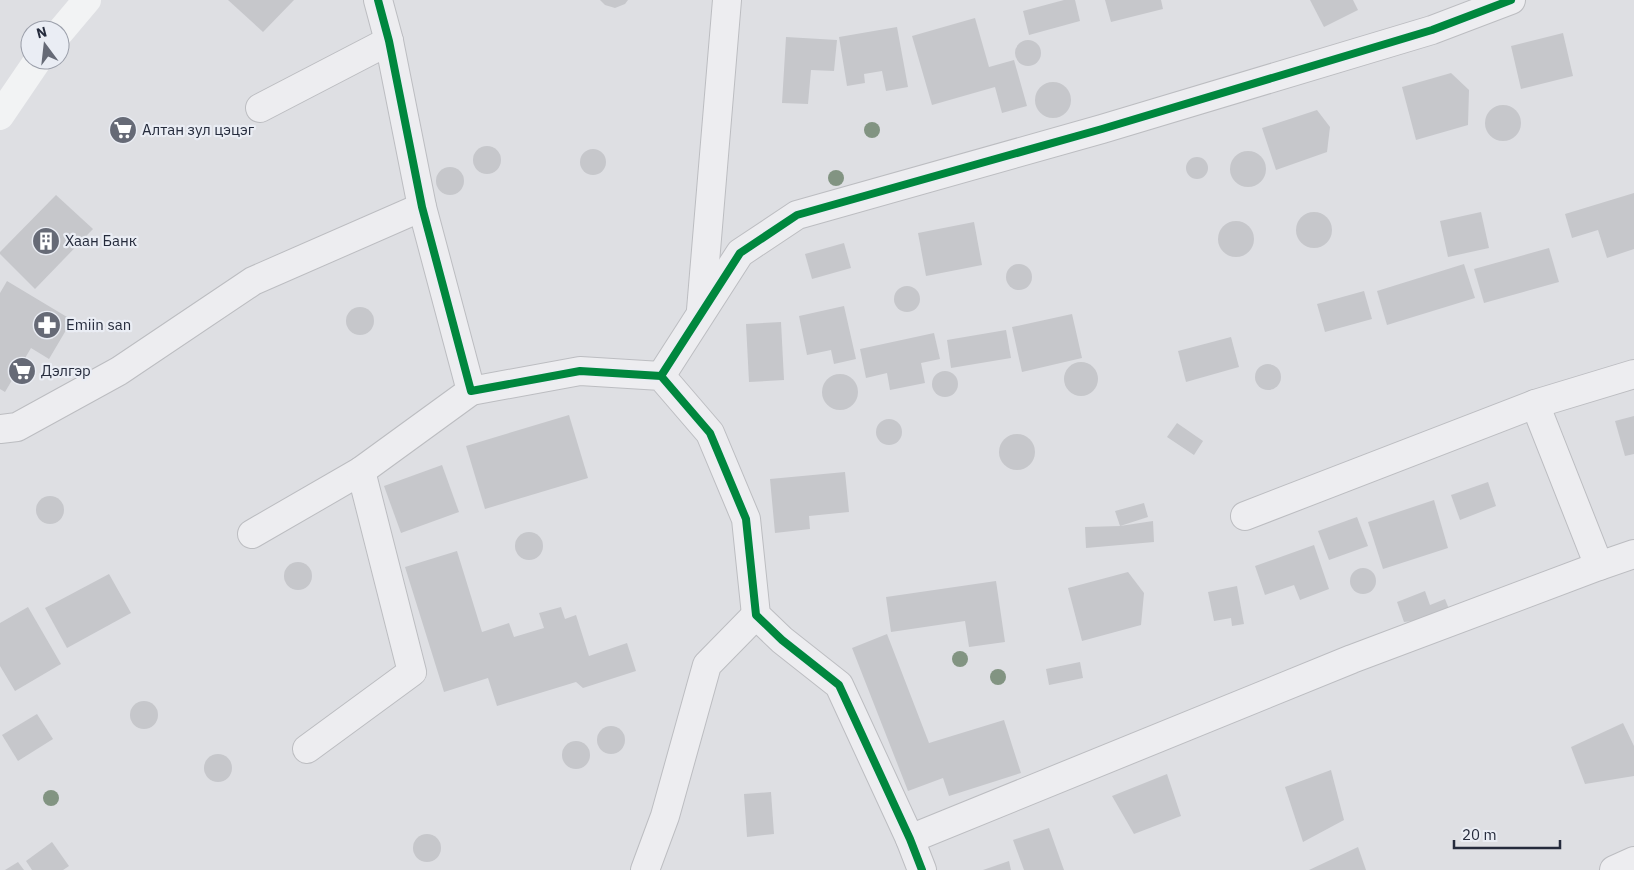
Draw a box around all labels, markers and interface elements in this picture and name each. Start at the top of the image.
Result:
north arrow [20,20,70,70]
text: N [34,22,49,42]
supermarket icon: Алтан зул цэцэг [108,115,138,145]
place label: Алтан зул цэцэг [142,120,255,139]
building icon: Хаан Банк [31,226,61,256]
place label: Хаан Банк [65,231,137,250]
pharmacy icon: Emiin san [32,310,62,340]
place label: Emiin san [66,315,131,334]
supermarket icon: Дэлгэр [7,356,37,386]
place label: Дэлгэр [41,361,91,380]
scale bar [1454,818,1560,850]
text: 20 m [1462,825,1497,844]

